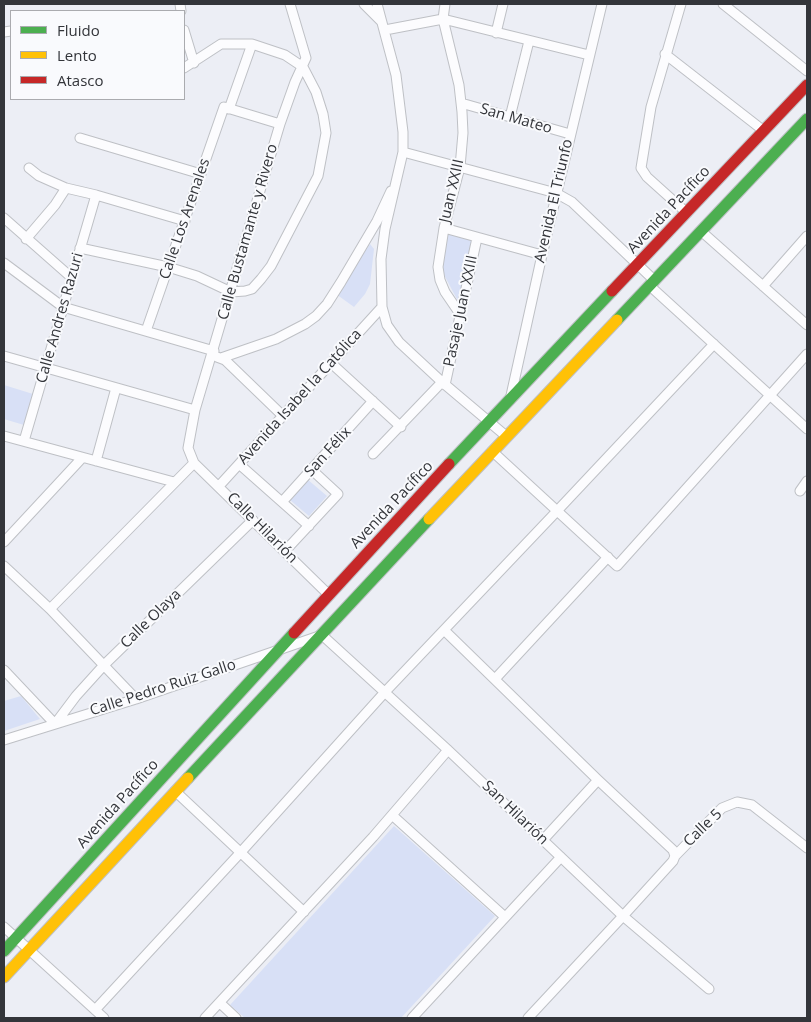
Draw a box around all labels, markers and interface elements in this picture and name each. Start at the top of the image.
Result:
legend [10,10,185,100]
text: Fluido [57,20,100,40]
text: Lento [57,45,97,65]
text: Atasco [57,70,104,90]
street label: San Mateo [478,100,554,138]
street label: Avenida El Triunfo [531,137,577,265]
street label: Calle Bustamante y Rivero [214,142,282,322]
street label: Calle Los Arenales [156,156,214,282]
street label: Juan XXIII [436,158,468,224]
street label: Avenida Pacífico [624,162,714,258]
street label: Calle Andres Razuri [33,251,87,385]
street label: Pasaje Juan XXIII [440,254,482,368]
street label: Avenida Isabel la Católica [234,326,366,468]
street label: San Félix [301,423,355,481]
street label: Avenida Pacífico [347,457,437,553]
street label: Calle Hilarión [223,489,301,567]
street label: Calle Olaya [117,586,185,652]
street label: Calle Pedro Ruiz Gallo [88,656,238,720]
street label: Avenida Pacífico [73,756,163,852]
street label: San Hilarión [478,777,552,849]
street label: Calle 5 [680,805,726,851]

